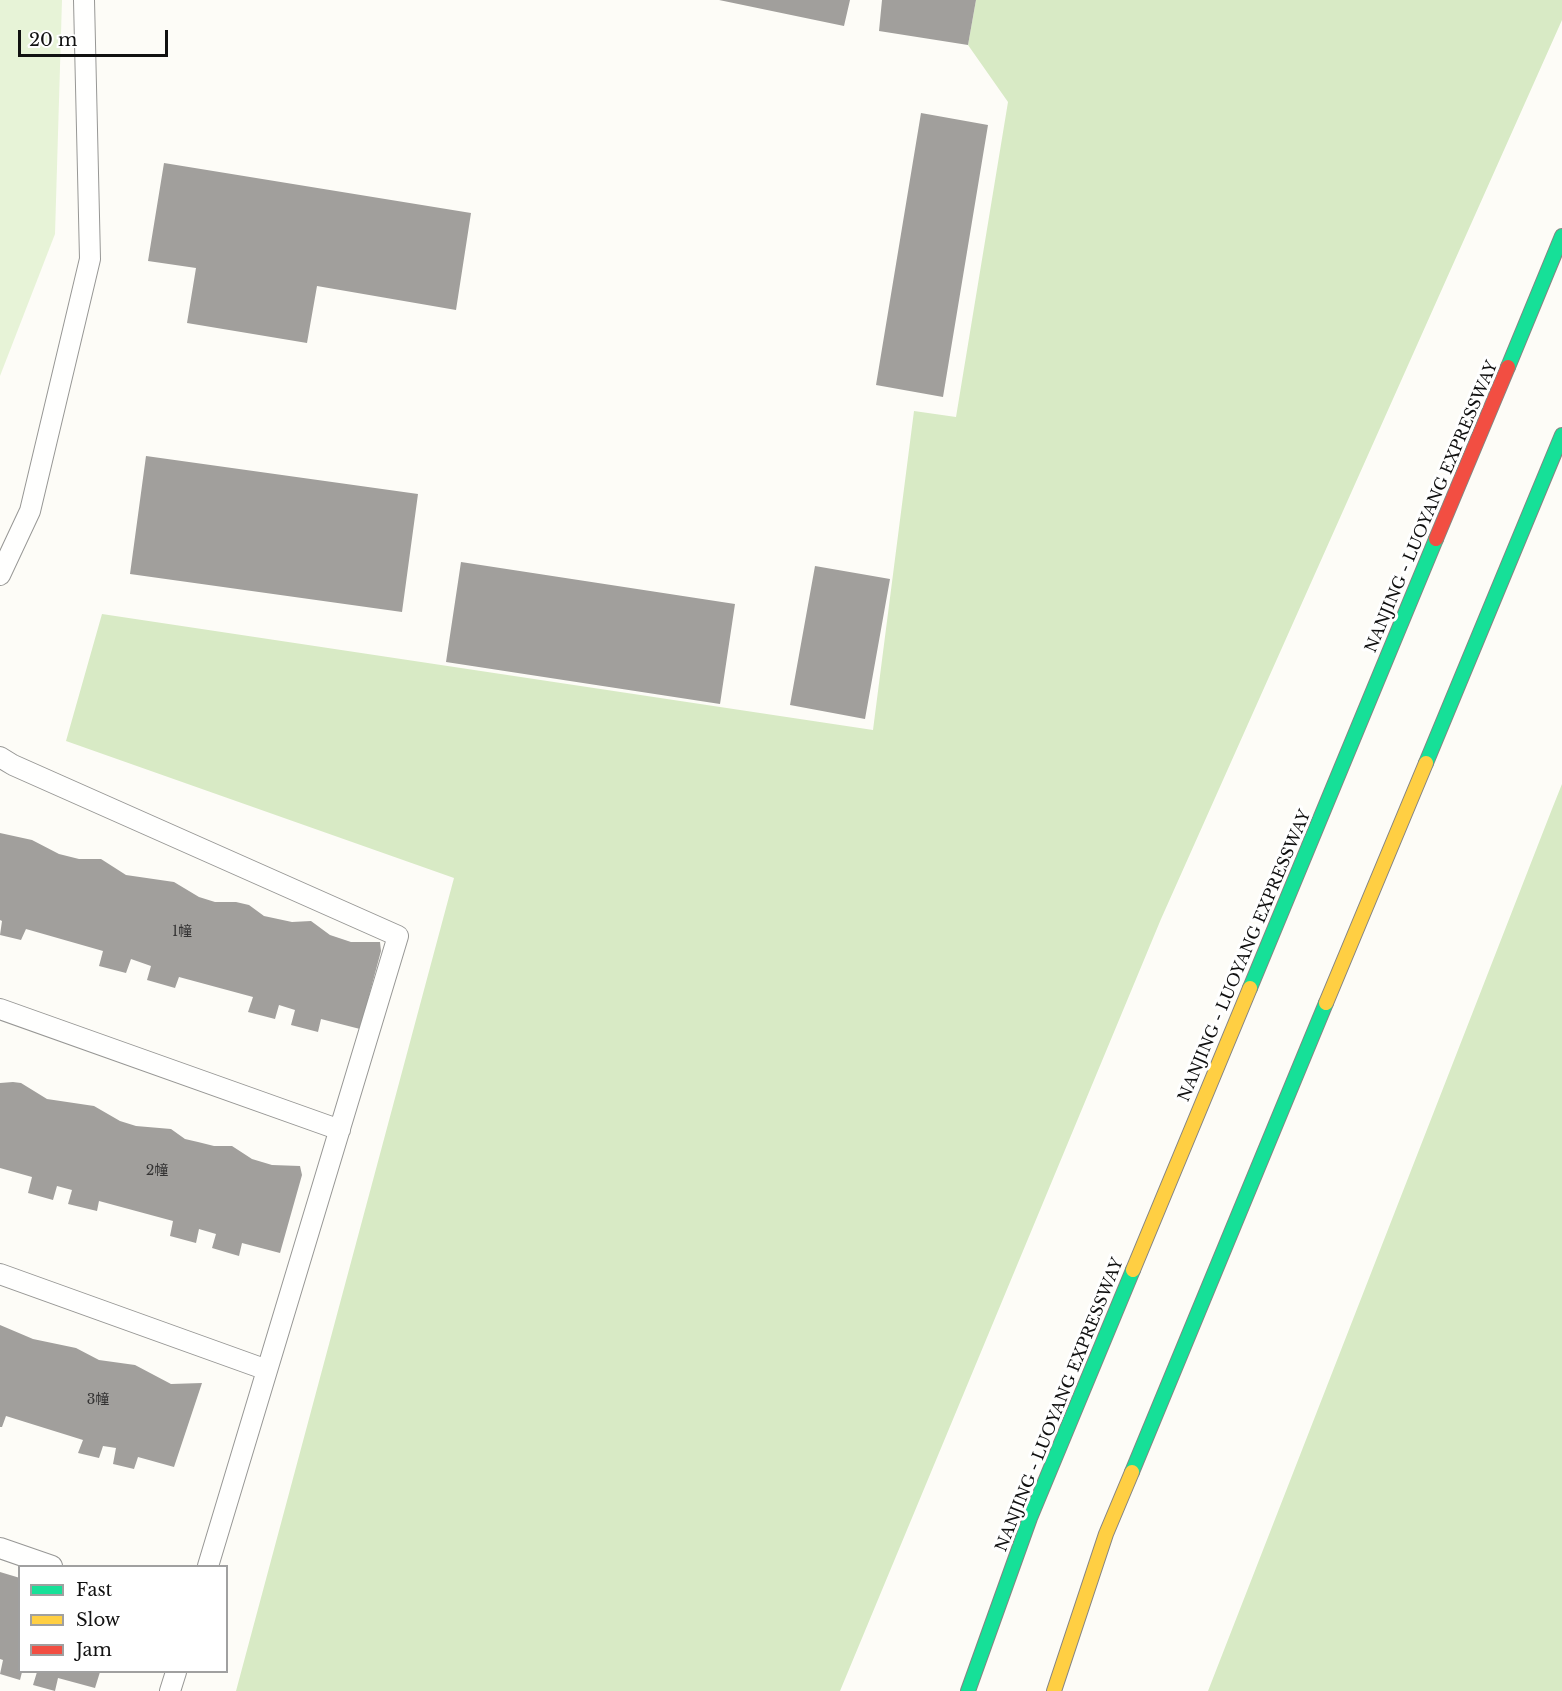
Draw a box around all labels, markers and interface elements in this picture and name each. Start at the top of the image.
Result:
scale bar [21,18,171,56]
text: 20 m [29,29,77,51]
street label: NANJING - LUOYANG EXPRESSWAY [1362,358,1502,656]
street label: NANJING - LUOYANG EXPRESSWAY [1175,807,1315,1105]
house number: 1幢 [172,924,192,940]
house number: 2幢 [146,1163,168,1179]
street label: NANJING - LUOYANG EXPRESSWAY [992,1255,1128,1555]
house number: 3幢 [87,1392,109,1408]
legend [18,1565,228,1673]
text: Fast [76,1579,112,1601]
text: Slow [76,1609,120,1631]
text: Jam [76,1639,112,1661]

